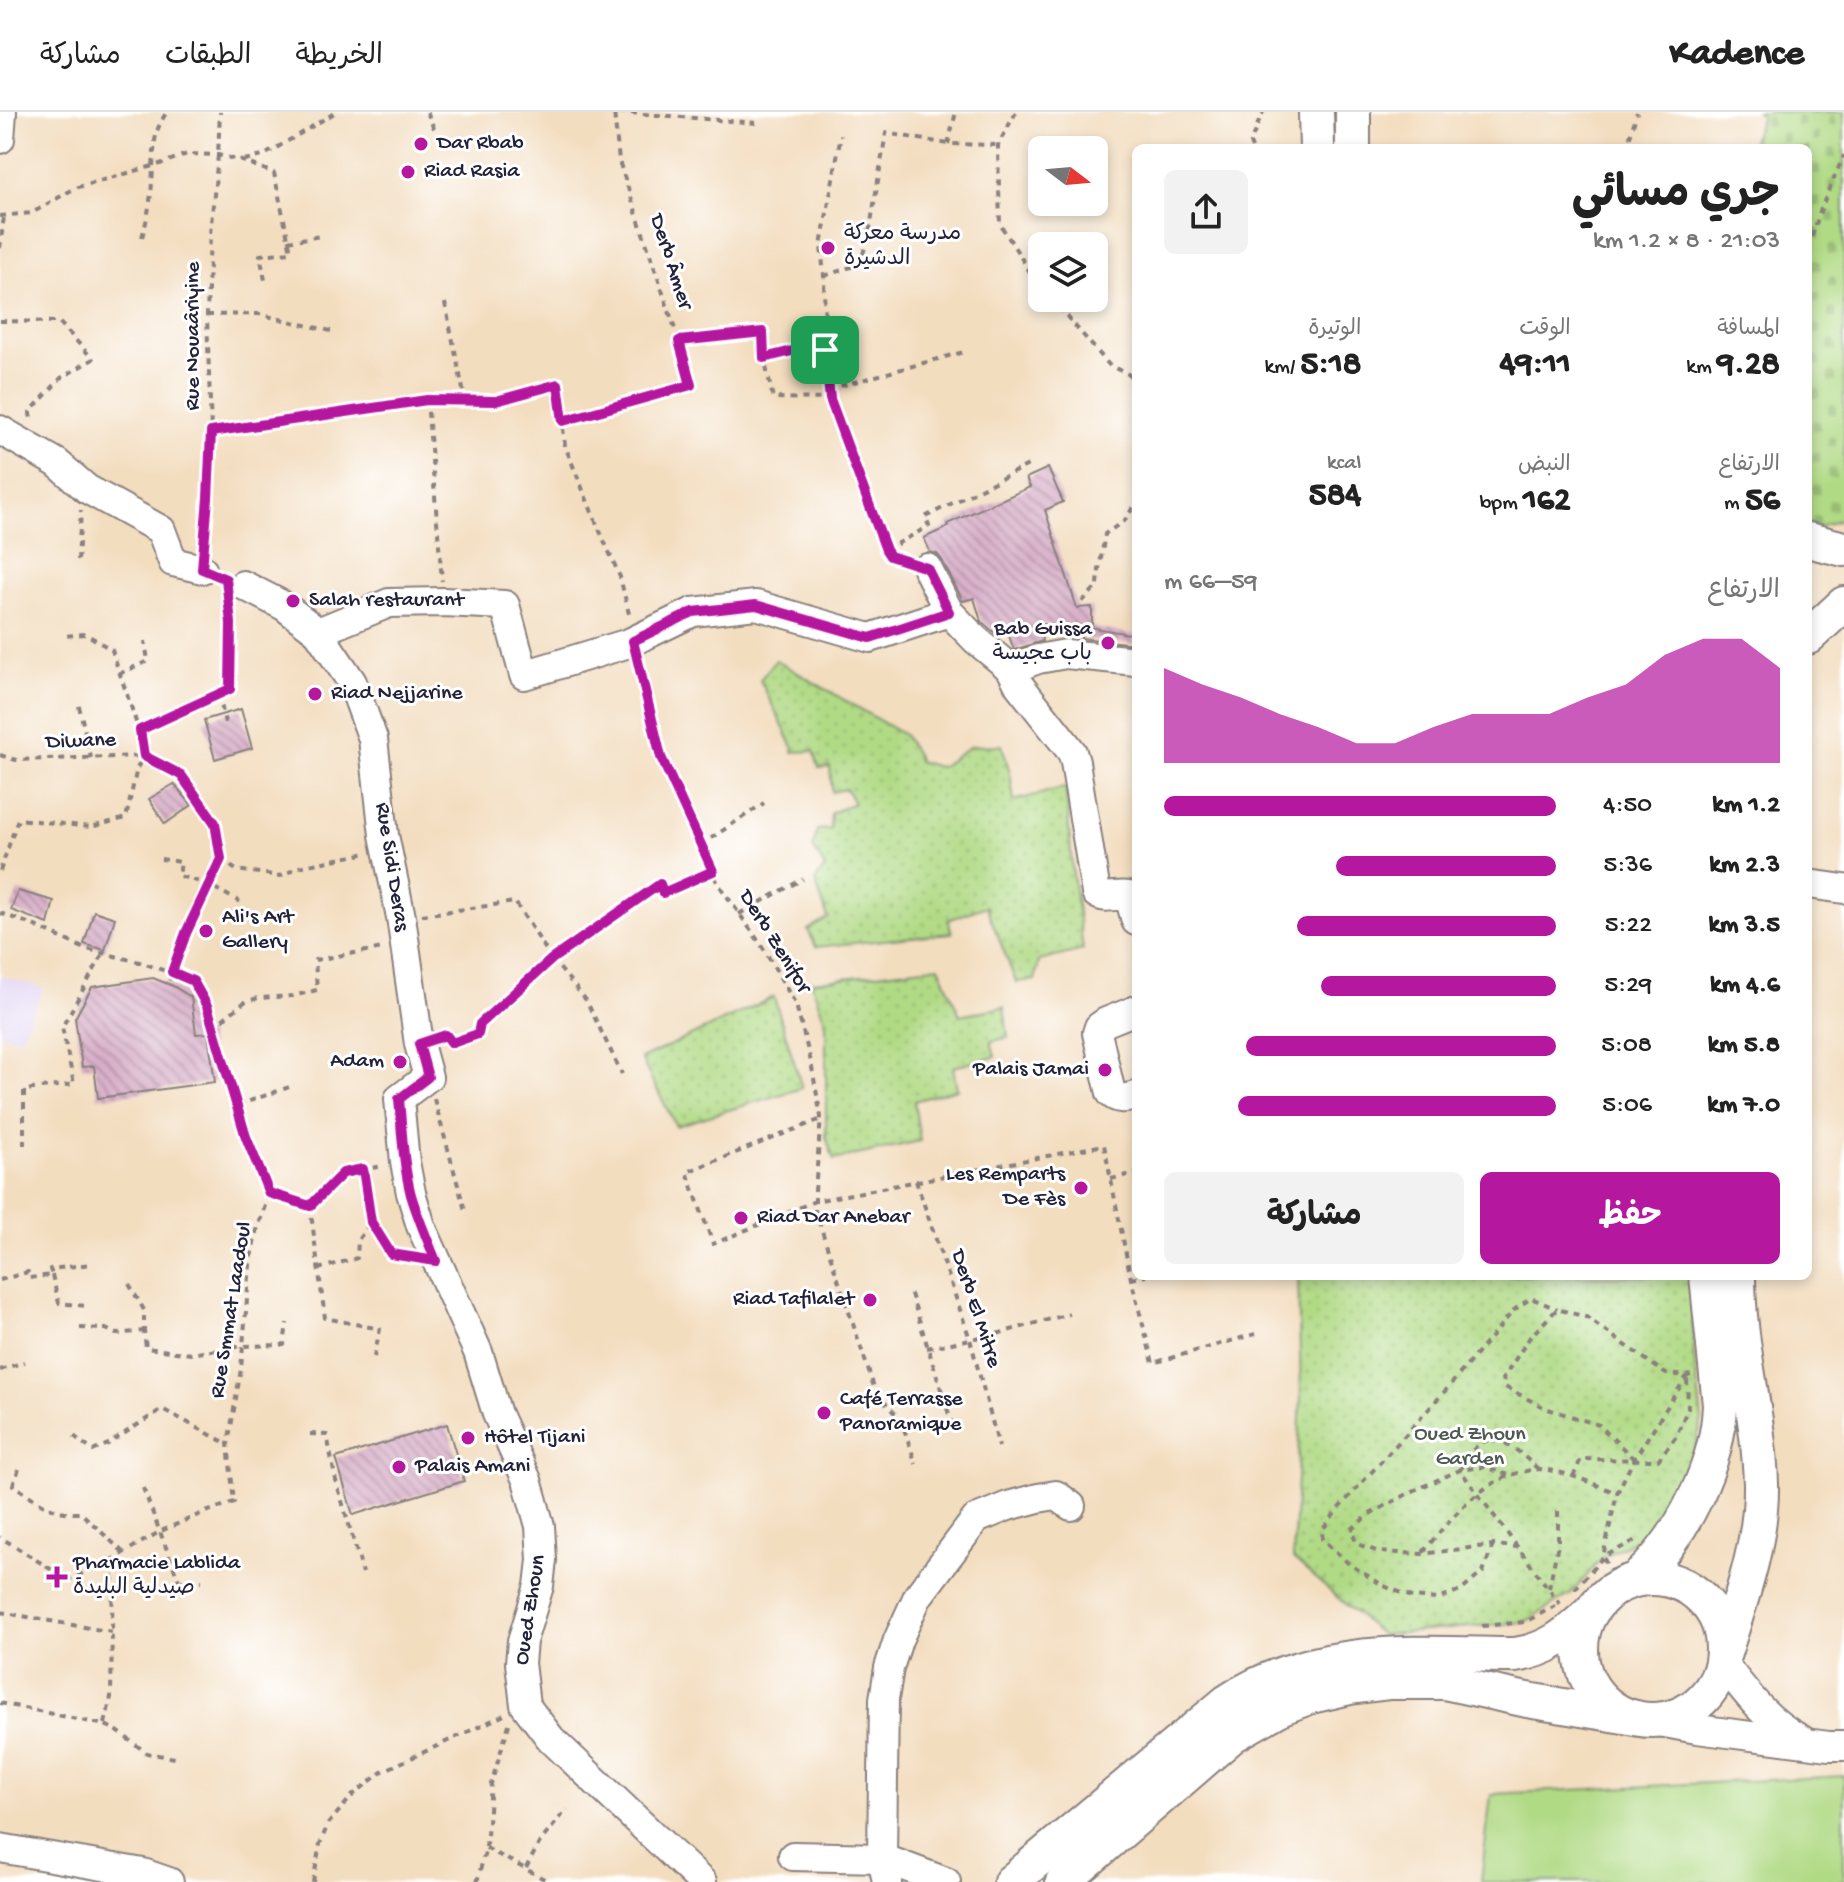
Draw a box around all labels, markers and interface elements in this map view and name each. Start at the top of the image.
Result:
text: Kadence [1670,33,1804,77]
text: مشاركة [40,41,121,74]
text: الطبقات [165,41,251,74]
text: الخريطة [295,41,383,74]
place label: Dar Rbab [435,131,524,157]
marker: Dar Rbab [412,135,430,153]
north arrow [1028,136,1108,216]
map controls [1028,136,1108,312]
place label: Riad Rasia [424,159,520,185]
marker: Riad Rasia [399,163,417,181]
button: share [1164,170,1248,254]
text: جري مسائي [1572,171,1780,223]
street label: Derb Âmer [642,209,698,315]
place label: مدرسة معركة الدشيرة [844,222,961,273]
text: 21:03 · 8 × 1.2 km [1593,227,1780,258]
button: layers [1028,232,1108,312]
marker: مدرسة معركة الدشيرة [819,239,837,257]
street label: Rue Nouaâriyine [181,261,207,410]
pin [791,316,859,384]
text: الوتيرة [1308,317,1361,343]
text: الوقت [1519,317,1571,343]
text: المسافة [1717,317,1780,343]
icon: arrive [803,328,847,372]
text: 5:18 [1300,346,1361,386]
text: 49:11 [1499,346,1571,386]
text: 9.28 [1717,346,1780,386]
text: /km [1264,355,1300,381]
text: km [1686,355,1717,381]
text: kcal [1327,451,1361,477]
text: النبض [1518,453,1571,479]
text: الارتفاع [1718,453,1780,479]
text: 584 [1309,477,1361,517]
text: 162 [1523,482,1571,522]
text: 56 [1745,482,1780,522]
text: bpm [1480,491,1523,517]
text: m [1724,491,1745,517]
text: 59–66 m [1164,568,1258,599]
text: الارتفاع [1707,577,1780,608]
place label: Salah restaurant [309,588,466,614]
marker: Salah restaurant [284,592,302,610]
place label: Bab Guissa باب عجيسة [992,617,1093,668]
marker: Bab Guissa باب عجيسة [1099,634,1117,652]
place label: Riad Nejjarine [331,681,463,707]
marker: Riad Nejjarine [306,685,324,703]
street label: Diwane [43,728,117,756]
text: 4:50 [1603,791,1652,822]
text: 1.2 km [1712,791,1780,822]
street label: Rue Sidi Deras [368,801,414,934]
text: 5:36 [1603,851,1652,882]
text: 2.3 km [1709,851,1780,882]
street label: Derb Zenifor [731,884,817,1000]
place label: Ali's Art Gallery [222,905,295,956]
text: 5:22 [1605,911,1652,942]
text: 3.5 km [1708,911,1780,942]
marker: Ali's Art Gallery [197,922,215,940]
text: 5:29 [1604,971,1652,1002]
text: 4.6 km [1710,971,1780,1002]
text: 5:08 [1601,1031,1652,1062]
text: 5.8 km [1708,1031,1780,1062]
place label: Adam [330,1049,384,1075]
marker: Adam [391,1053,409,1071]
place label: Palais Jamai [972,1057,1089,1083]
marker: Palais Jamai [1096,1061,1114,1079]
text: 5:06 [1602,1091,1652,1122]
text: 7.0 km [1707,1091,1780,1122]
place label: Les Remparts De Fès [946,1162,1066,1213]
button: مشاركة [1164,1172,1464,1264]
button: حفظ [1480,1172,1780,1264]
marker: Les Remparts De Fès [1072,1179,1090,1197]
place label: Riad Dar Anebar [757,1205,912,1231]
marker: Riad Dar Anebar [732,1209,750,1227]
street label: Rue Smmat Laadoul [205,1220,259,1400]
street label: Derb El Mitre [943,1245,1006,1372]
place label: Riad Tafilalet [733,1287,856,1313]
marker: Riad Tafilalet [861,1291,879,1309]
place label: Café Terrasse Panoramique [839,1387,963,1438]
marker: Café Terrasse Panoramique [815,1404,833,1422]
park label: Oued Zhoun Garden [1414,1422,1526,1473]
place label: Hôtel Tijani [484,1425,585,1451]
marker: Hôtel Tijani [459,1429,477,1447]
place label: Palais Amani [414,1454,531,1480]
marker: Palais Amani [390,1458,408,1476]
place label: Pharmacie Lablida صيدلية البليدة [72,1551,241,1602]
street label: Oued Zhoun [509,1552,553,1667]
marker: Pharmacie Lablida صيدلية البليدة [48,1568,66,1586]

